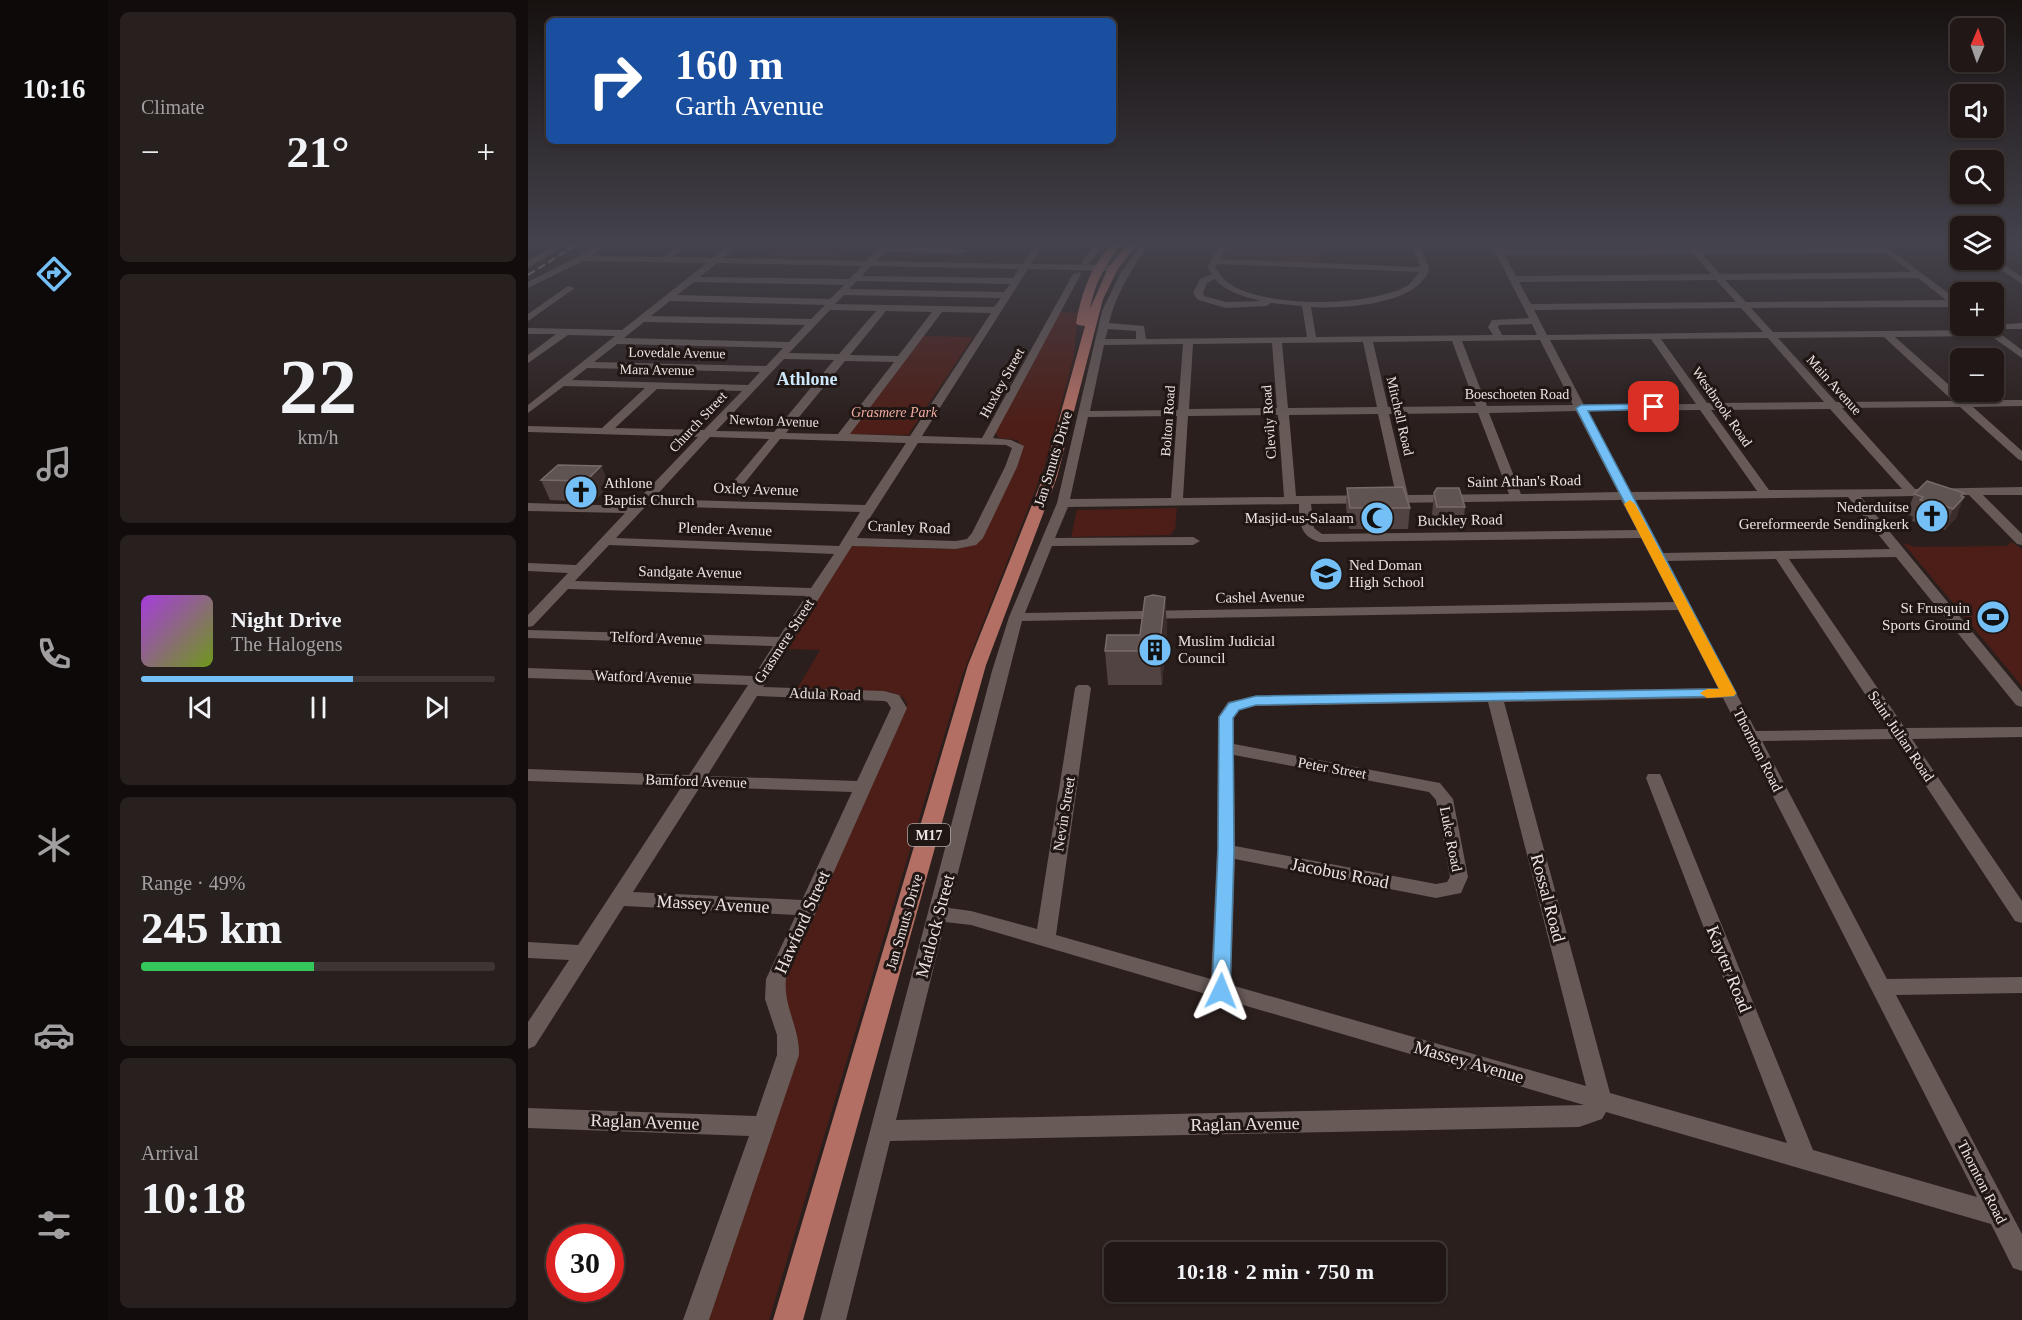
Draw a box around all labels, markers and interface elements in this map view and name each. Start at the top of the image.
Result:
north arrow [1950,18,2004,72]
map controls [1950,18,2004,402]
icon: right [576,42,654,120]
text: 160 m [675,42,784,88]
text: 10:16 [23,74,86,104]
button: sound [1950,84,2004,138]
text: Garth Avenue [675,91,824,121]
text: Climate [141,96,204,118]
text: 21° [287,127,350,177]
text: − [141,134,160,170]
text: + [476,134,495,170]
button: search [1950,150,2004,204]
button: layers [1950,216,2004,270]
icon: directions [33,253,75,295]
button: + [1950,282,2004,336]
text: 22 [279,343,357,430]
street label: Lovedale Avenue [628,345,726,361]
street label: Huxley Street [977,345,1027,420]
button: − [1950,348,2004,402]
street label: Main Avenue [1803,352,1865,418]
street label: Mara Avenue [619,362,695,378]
street label: Westbrook Road [1689,364,1755,450]
district label: Athlone [776,369,838,389]
street label: Mitchell Road [1384,375,1416,457]
pin [1628,381,1679,432]
street label: Clevily Road [1259,384,1279,460]
street label: Bolton Road [1158,385,1178,457]
street label: Boeschoeten Road [1465,387,1569,402]
street label: Church Street [666,389,730,455]
icon: arrive [1637,390,1670,423]
park label: Grasmere Park [851,405,938,420]
street label: Jan Smuts Drive [1031,409,1075,509]
street label: Newton Avenue [729,412,819,430]
text: km/h [297,426,339,448]
icon: music [33,443,75,485]
street label: Saint Athan's Road [1467,472,1582,490]
church icon: Athlone Baptist Church [563,474,599,510]
place label: Athlone Baptist Church [604,475,695,508]
street label: Oxley Avenue [713,480,799,498]
church icon: Nederduitse Gereformeerde Sendingkerk [1914,498,1950,534]
place label: Nederduitse Gereformeerde Sendingkerk [1739,499,1909,532]
mosque icon: Masjid-us-Salaam [1359,500,1395,536]
place label: Masjid-us-Salaam [1245,510,1354,526]
street label: Buckley Road [1417,511,1503,529]
street label: Cranley Road [867,518,951,536]
street label: Plender Avenue [678,519,773,539]
school or university icon: Ned Doman High School [1308,556,1344,592]
place label: Ned Doman High School [1349,557,1424,590]
street label: Sandgate Avenue [638,563,742,581]
street label: Cashel Avenue [1215,588,1305,606]
street label: Grasmere Street [751,595,818,686]
sports icon: St Frusquin Sports Ground [1975,599,2011,635]
place label: St Frusquin Sports Ground [1882,600,1970,633]
text: Night Drive [231,607,342,632]
street label: Telford Avenue [610,628,703,648]
building icon: Muslim Judicial Council [1137,632,1173,668]
icon: phone [33,633,75,675]
text: The Halogens [231,633,343,655]
place label: Muslim Judicial Council [1178,633,1275,666]
street label: Watford Avenue [594,667,692,687]
street label: Adula Road [789,685,862,703]
street label: Saint Julian Road [1865,688,1938,785]
icon: previous [184,691,217,724]
icon: pause [302,691,335,724]
icon: next [420,691,453,724]
street label: Thornton Road [1730,706,1786,795]
street label: Peter Street [1296,754,1368,782]
street label: Bamford Avenue [645,771,747,791]
street label: Nevin Street [1050,775,1078,852]
street label: Luke Road [1437,805,1465,874]
icon: climate [33,824,75,866]
road number: M17 [908,824,950,846]
street label: Rossal Road [1527,852,1569,944]
street label: Jacobus Road [1289,854,1391,892]
street label: Hawford Street [770,867,834,977]
text: Range · 49% [141,872,245,894]
street label: Jan Smuts Drive [883,872,925,972]
street label: Matlock Street [912,872,958,980]
street label: Massey Avenue [656,891,770,917]
text: 245 km [141,903,282,953]
street label: Kayter Road [1703,923,1755,1015]
position arrow [1189,959,1253,1023]
icon: car [33,1014,75,1056]
street label: Massey Avenue [1412,1037,1526,1087]
street label: Raglan Avenue [590,1110,700,1134]
street label: Raglan Avenue [1190,1113,1300,1135]
street label: Thornton Road [1954,1138,2010,1227]
text: Arrival [141,1142,199,1164]
text: 10:18 [141,1173,246,1223]
icon: filters [33,1204,75,1246]
speed limit sign: 30 [546,1224,624,1302]
text: 10:18 · 2 min · 750 m [1176,1259,1374,1284]

